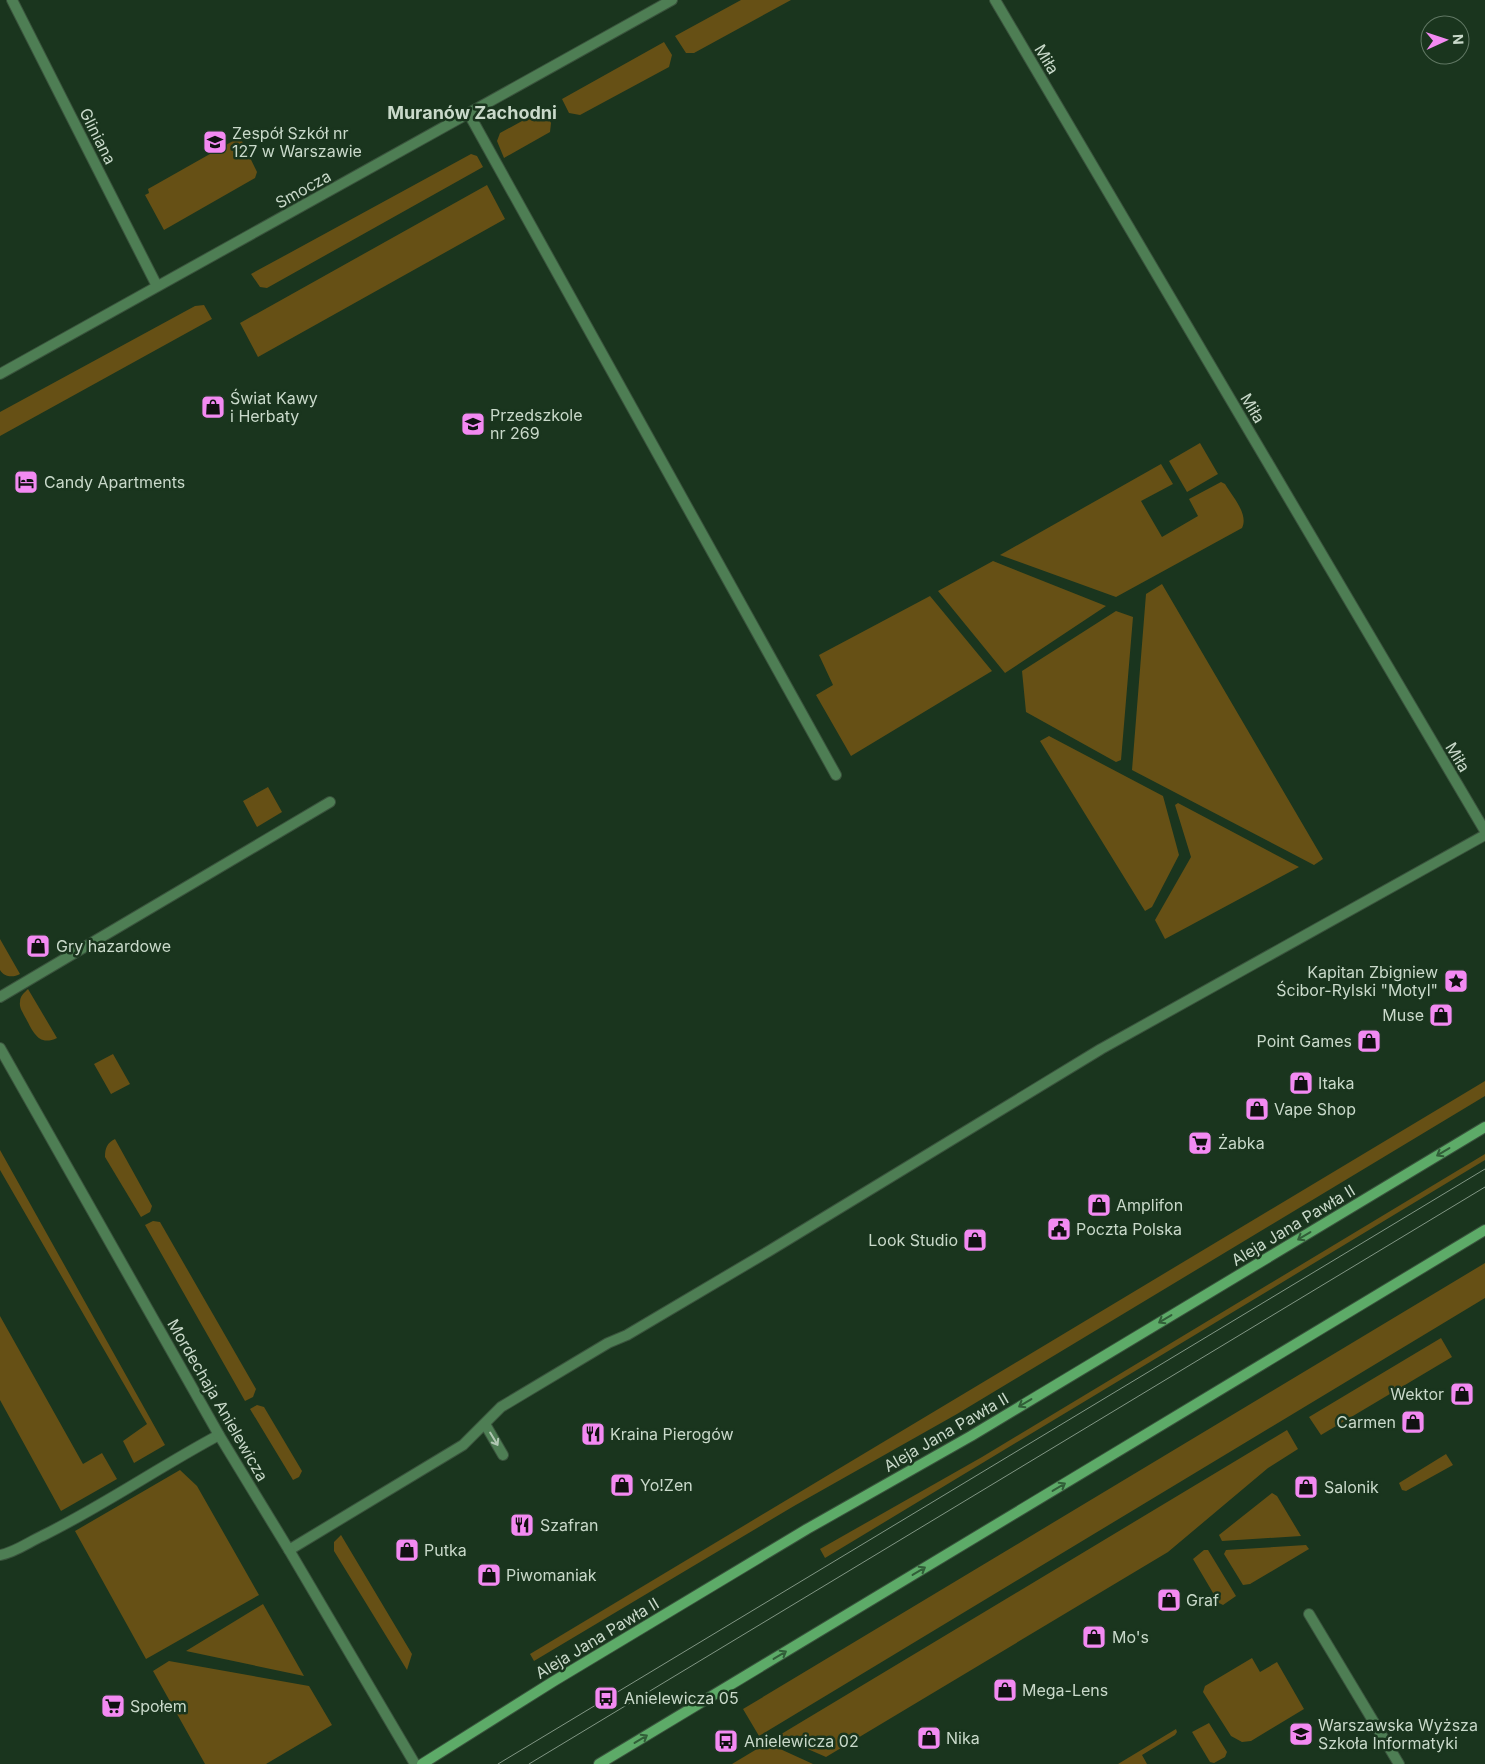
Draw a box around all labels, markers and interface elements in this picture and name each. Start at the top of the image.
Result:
north arrow [1420,15,1470,65]
text: N [1450,34,1467,45]
street label: Miła [1030,40,1064,78]
district label: Muranów Zachodni [387,102,557,123]
street label: Gliniana [75,105,121,167]
place label: Zespół Szkół nr 127 w Warszawie [232,123,362,161]
school or university icon: Zespół Szkół nr 127 w Warszawie [202,129,228,155]
street label: Smocza [272,166,334,212]
place label: Świat Kawy i Herbaty [230,388,318,426]
street label: Miła [1236,389,1270,427]
shop icon: Świat Kawy i Herbaty [200,394,226,420]
place label: Przedszkole nr 269 [490,405,582,443]
school or university icon: Przedszkole nr 269 [460,411,486,437]
hotel icon: Candy Apartments [13,469,39,495]
place label: Candy Apartments [44,472,185,492]
street label: Miła [1441,738,1475,776]
shop icon: Gry hazardowe [25,933,51,959]
place label: Gry hazardowe [56,936,171,956]
place label: Kapitan Zbigniew Ścibor-Rylski "Motyl" [1276,962,1438,1000]
place icon: Kapitan Zbigniew Ścibor-Rylski "Motyl" [1443,968,1469,994]
shop icon: Muse [1428,1002,1454,1028]
place label: Muse [1382,1005,1424,1025]
shop icon: Point Games [1356,1028,1382,1054]
place label: Point Games [1257,1031,1352,1051]
shop icon: Itaka [1288,1070,1314,1096]
place label: Itaka [1318,1073,1355,1093]
shop icon: Vape Shop [1244,1096,1270,1122]
place label: Vape Shop [1274,1099,1356,1119]
supermarket icon: Żabka [1187,1130,1213,1156]
place label: Żabka [1218,1133,1265,1153]
one-way arrow [1437,1147,1451,1157]
street label: Aleja Jana Pawła II [1227,1180,1359,1270]
shop icon: Amplifon [1086,1192,1112,1218]
place label: Amplifon [1116,1195,1183,1215]
public building icon: Poczta Polska [1046,1216,1072,1242]
place label: Poczta Polska [1076,1219,1182,1239]
shop icon: Look Studio [962,1227,988,1253]
place label: Look Studio [868,1230,958,1250]
one-way arrow [1297,1231,1311,1241]
street label: Mordechaja Anielewicza [163,1315,273,1485]
one-way arrow [1158,1315,1172,1325]
shop icon: Wektor [1449,1381,1475,1407]
place label: Wektor [1390,1384,1444,1404]
street label: Aleja Jana Pawła II [880,1388,1012,1476]
one-way arrow [1019,1399,1033,1409]
shop icon: Carmen [1400,1409,1426,1435]
place label: Carmen [1336,1412,1396,1432]
restaurant icon: Kraina Pierogów [580,1421,606,1447]
place label: Kraina Pierogów [610,1424,734,1444]
one-way arrow [490,1432,500,1446]
shop icon: Yo!Zen [609,1472,635,1498]
shop icon: Salonik [1293,1474,1319,1500]
place label: Yo!Zen [640,1475,693,1495]
place label: Salonik [1324,1477,1379,1497]
one-way arrow [1051,1482,1065,1492]
restaurant icon: Szafran [509,1512,535,1538]
place label: Szafran [540,1515,598,1535]
shop icon: Putka [394,1537,420,1563]
place label: Putka [424,1540,467,1560]
shop icon: Piwomaniak [476,1562,502,1588]
place label: Piwomaniak [506,1565,597,1585]
one-way arrow [912,1566,926,1576]
shop icon: Graf [1156,1587,1182,1613]
place label: Graf [1186,1590,1219,1610]
street label: Aleja Jana Pawła II [531,1593,663,1683]
shop icon: Mo's [1081,1624,1107,1650]
place label: Mo's [1112,1627,1149,1647]
one-way arrow [773,1650,787,1660]
shop icon: Mega-Lens [992,1677,1018,1703]
place label: Mega-Lens [1022,1680,1108,1700]
bus stop icon: Anielewicza 05 [593,1685,619,1711]
place label: Anielewicza 05 [624,1688,739,1708]
supermarket icon: Społem [100,1693,126,1719]
place label: Społem [130,1696,187,1716]
place label: Warszawska Wyższa Szkoła Informatyki [1318,1715,1478,1753]
school or university icon: Warszawska Wyższa Szkoła Informatyki [1288,1721,1314,1747]
shop icon: Nika [916,1725,942,1751]
bus stop icon: Anielewicza 02 [713,1728,739,1754]
place label: Nika [946,1728,980,1748]
place label: Anielewicza 02 [744,1731,859,1751]
one-way arrow [633,1733,647,1743]

